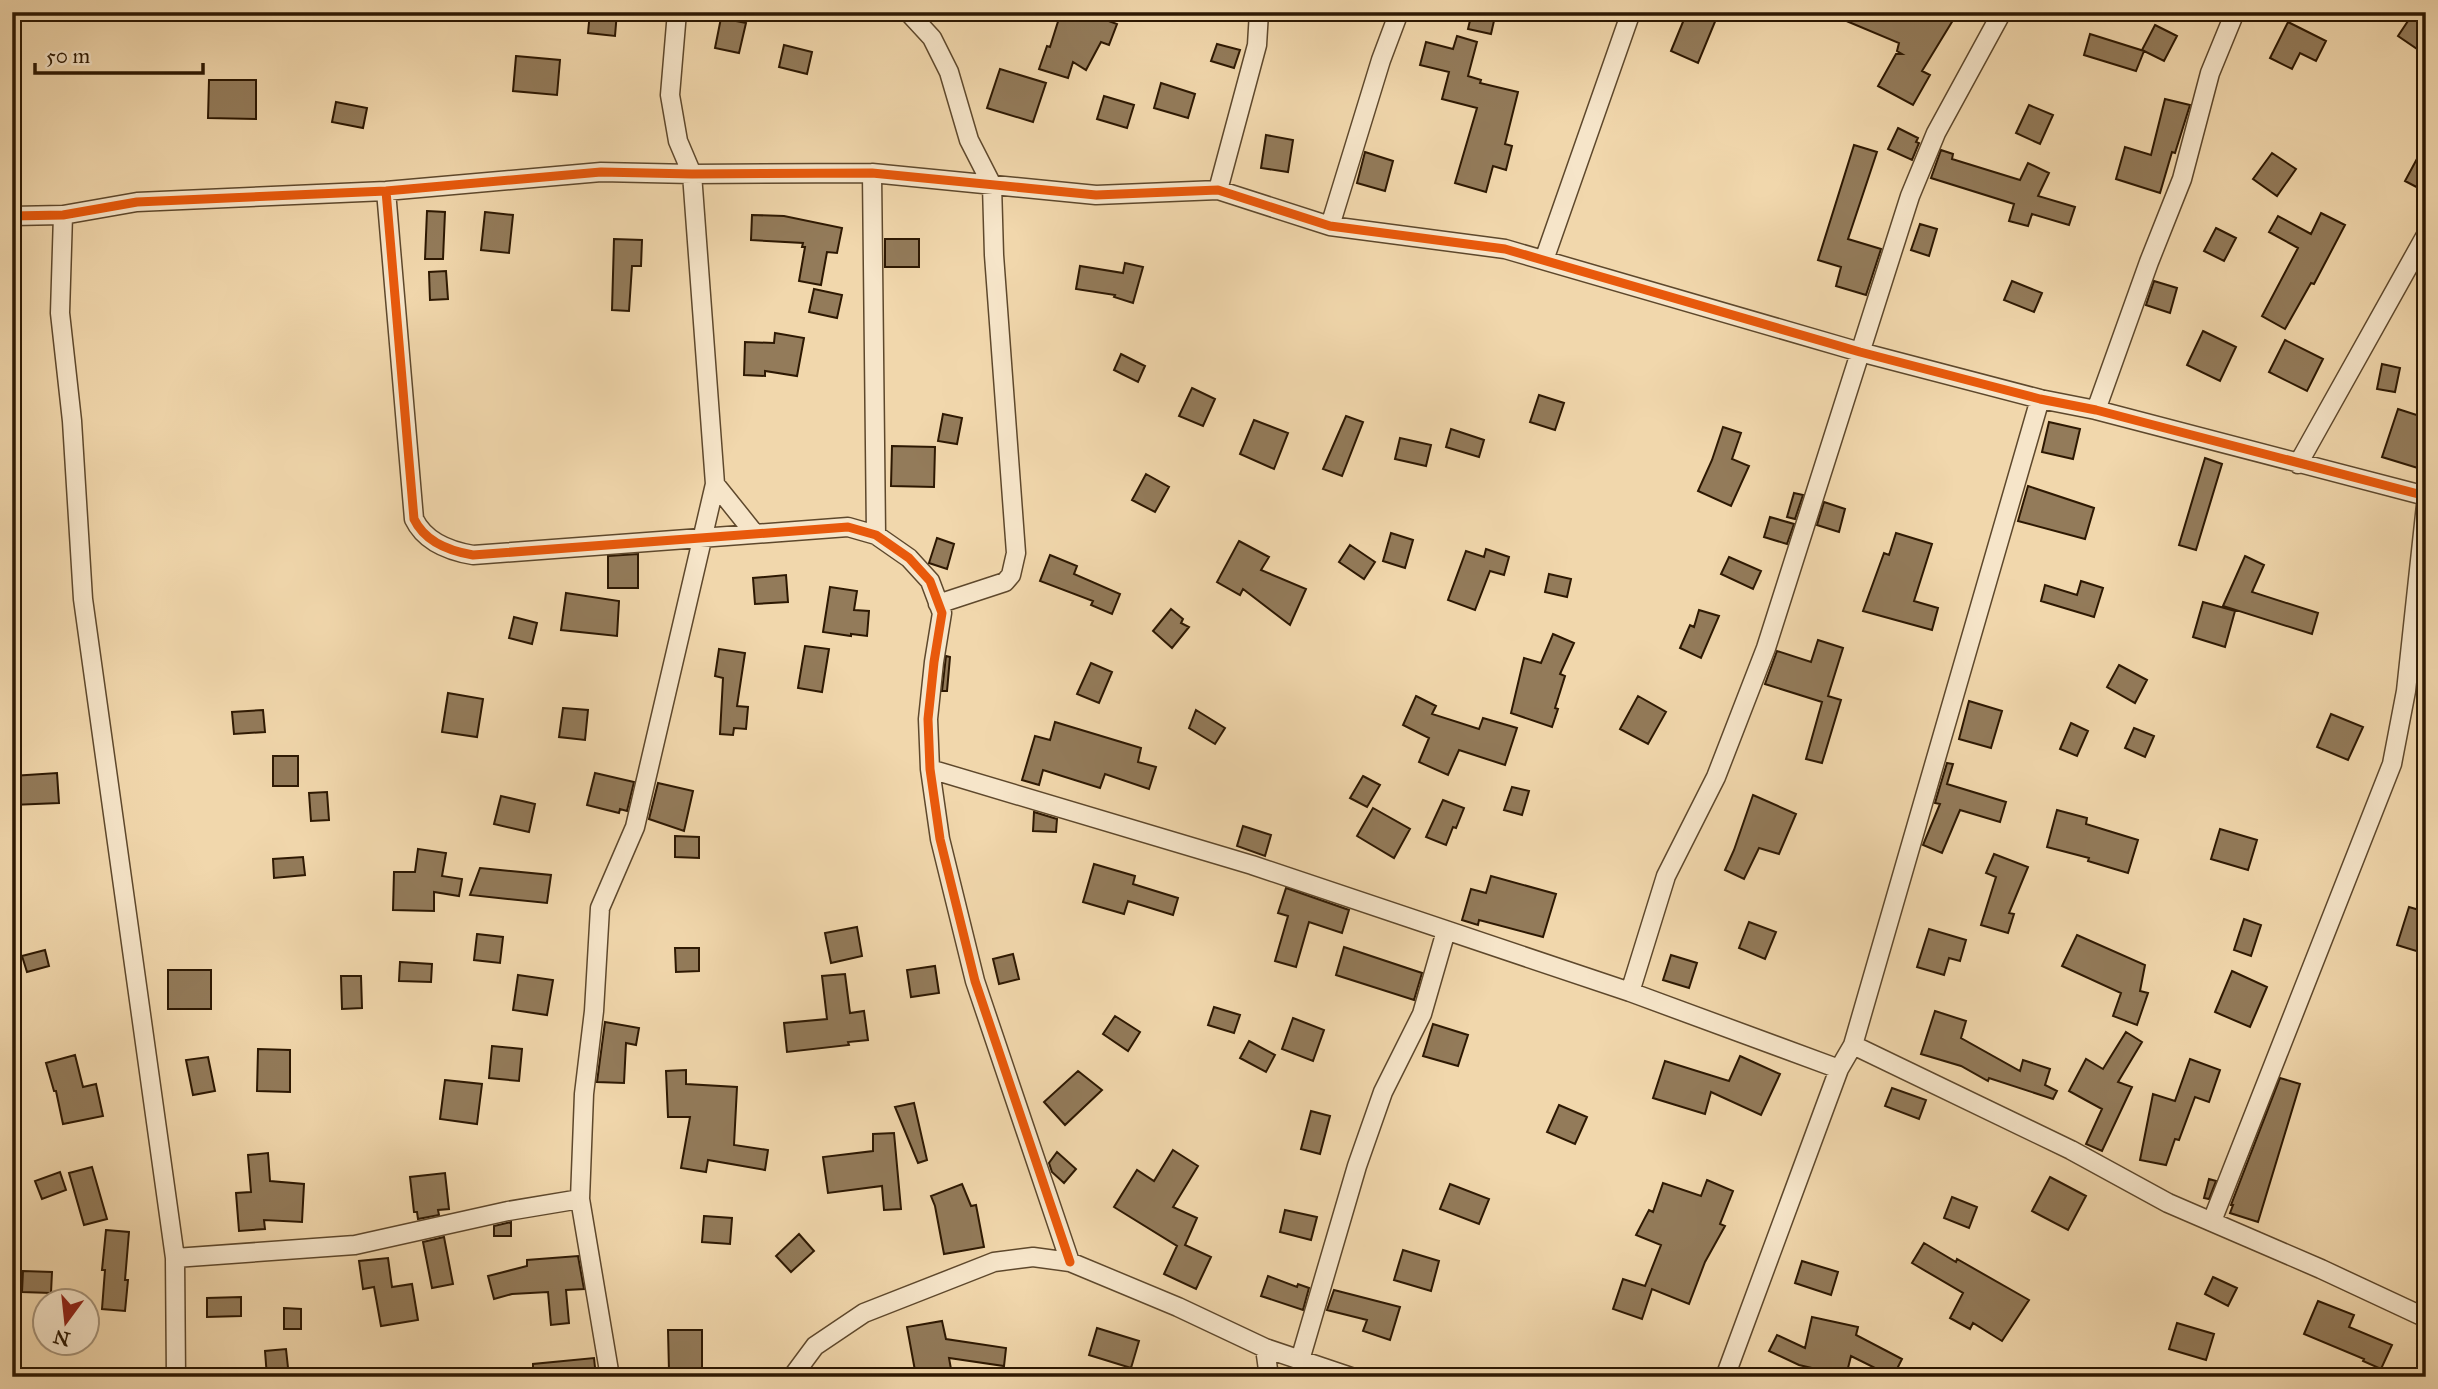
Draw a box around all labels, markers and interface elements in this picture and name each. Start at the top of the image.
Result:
scale bar [35,32,203,76]
text: 50 m [46,43,91,69]
north arrow [32,1288,102,1358]
text: N [51,1325,72,1351]

